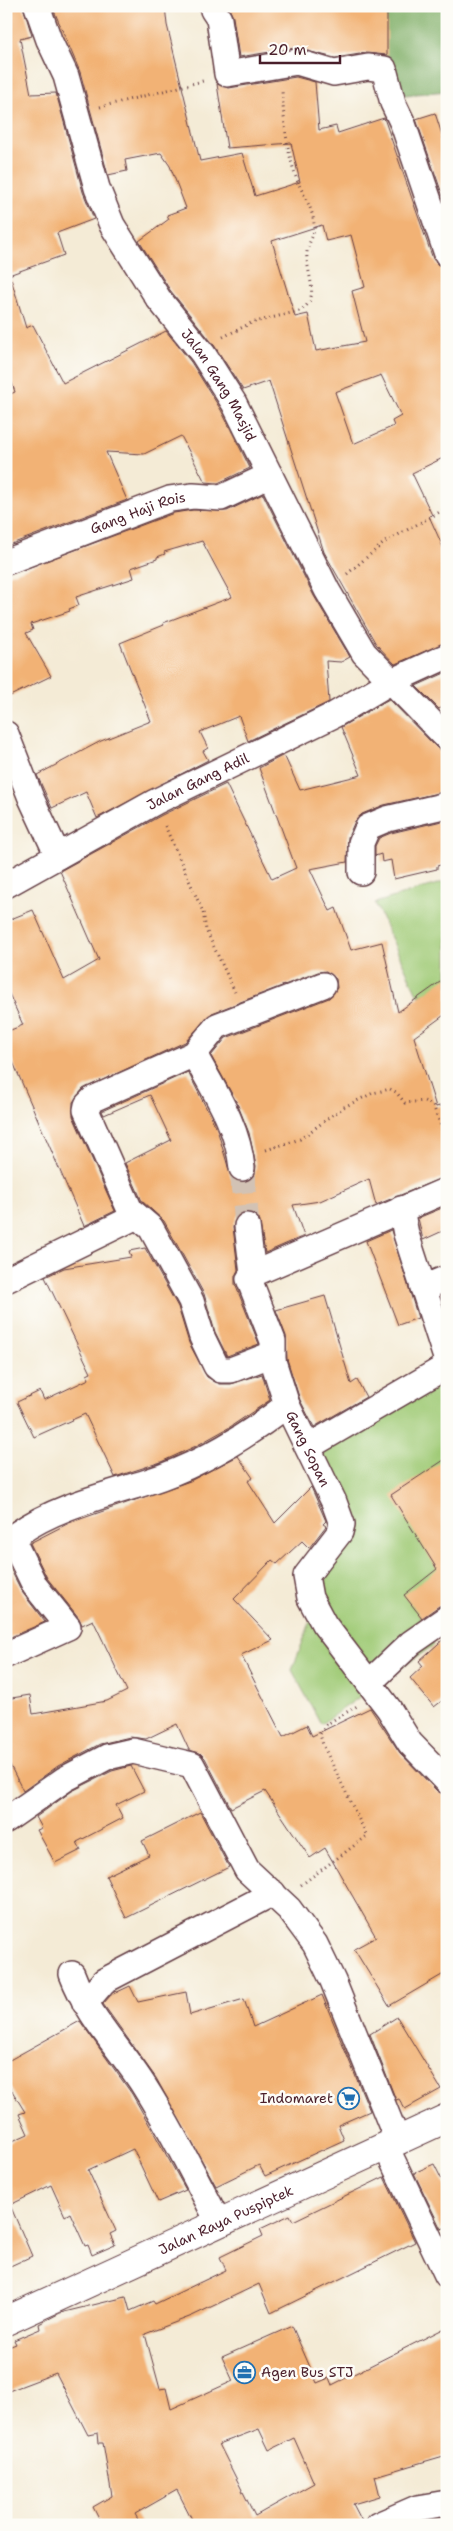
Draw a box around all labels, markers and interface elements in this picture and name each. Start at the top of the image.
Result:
scale bar [260,32,340,64]
text: 20 m [268,40,307,60]
street label: Jalan Gang Masjid [177,325,261,444]
street label: Gang Haji Rois [87,488,187,538]
street label: Jalan Gang Adil [143,748,252,814]
street label: Gang Sopan [282,1408,334,1490]
supermarket icon: Indomaret [337,2086,361,2110]
place label: Indomaret [260,2089,333,2107]
street label: Jalan Raya Puspiptek [156,2181,296,2259]
office icon: Agen Bus STJ [233,2360,257,2384]
place label: Agen Bus STJ [261,2363,353,2381]

